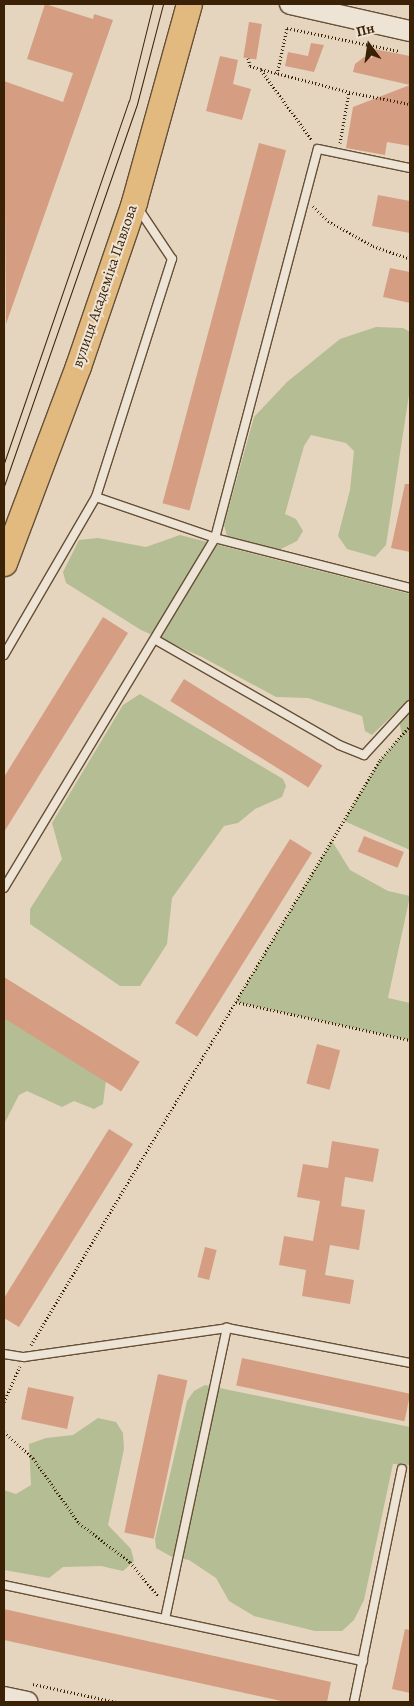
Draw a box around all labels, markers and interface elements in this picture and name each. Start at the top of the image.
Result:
text: Пн [354,19,376,41]
north arrow [344,20,394,70]
street label: вулиця Академіка Павлова [69,202,141,370]

